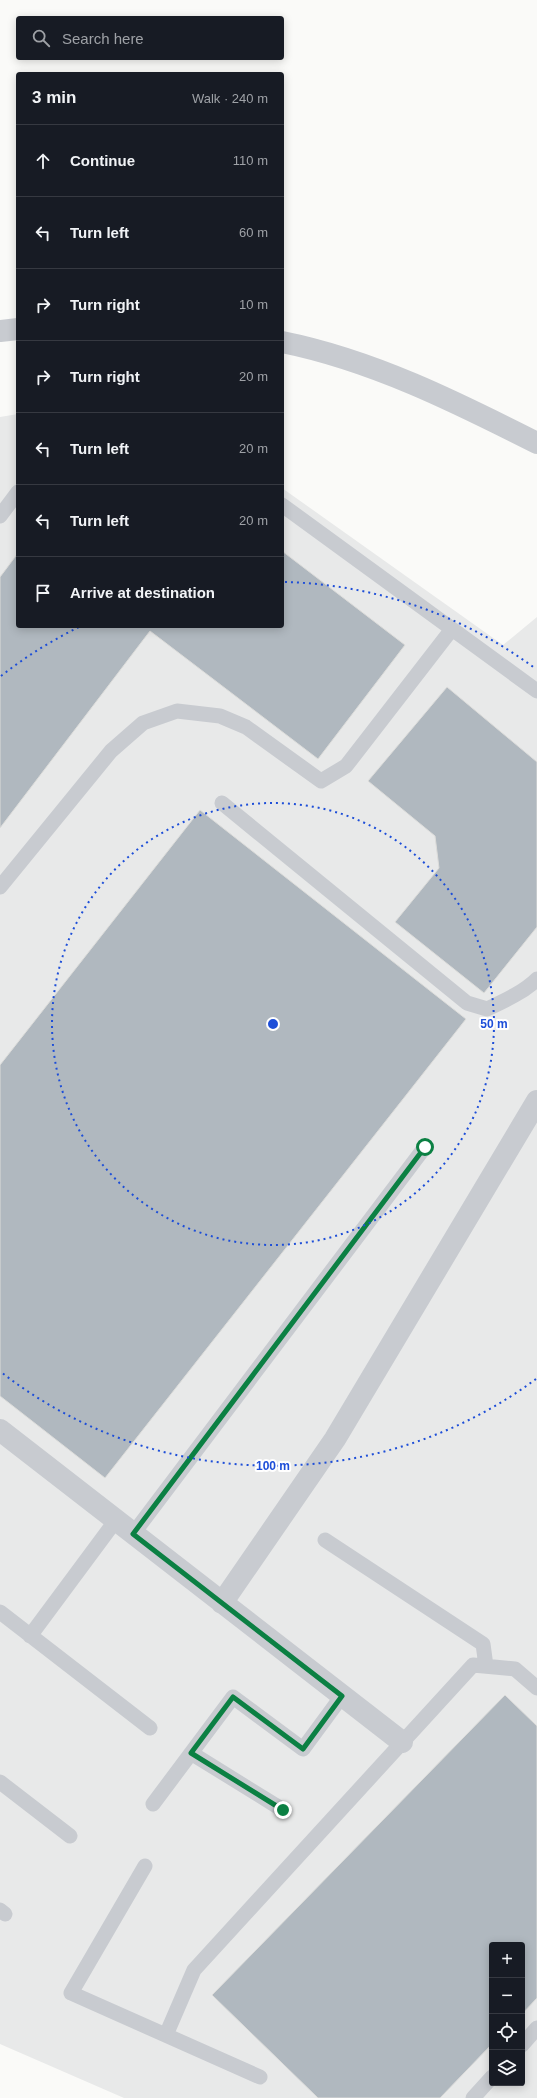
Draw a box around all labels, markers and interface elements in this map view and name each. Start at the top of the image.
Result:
search box [16,16,284,60]
icon: search [30,27,52,49]
text: Search here [62,30,144,47]
text: 3 min [32,88,76,107]
text: Walk · 240 m [192,91,268,106]
icon: ahead [32,150,54,172]
text: Continue [70,152,135,169]
text: 110 m [233,153,268,168]
icon: left [32,222,54,244]
text: Turn left [70,224,129,241]
text: 60 m [239,225,268,240]
icon: right [32,294,54,316]
text: Turn right [70,296,140,313]
text: 10 m [239,297,268,312]
icon: right [32,366,54,388]
text: Turn right [70,368,140,385]
text: 20 m [239,369,268,384]
icon: left [32,438,54,460]
text: Turn left [70,440,129,457]
text: 20 m [239,441,268,456]
icon: left [32,510,54,532]
text: Turn left [70,512,129,529]
text: 20 m [239,513,268,528]
icon: arrive [32,582,54,604]
text: Arrive at destination [70,584,215,601]
centre of rings [266,1017,280,1031]
text: 50 m [480,1017,508,1031]
route start [416,1138,434,1156]
text: 100 m [256,1459,290,1473]
route end [274,1801,292,1819]
map controls [489,1942,525,2086]
button: + [489,1942,525,1978]
button: − [489,1978,525,2014]
button: locate [489,2014,525,2050]
button: layers [489,2050,525,2086]

